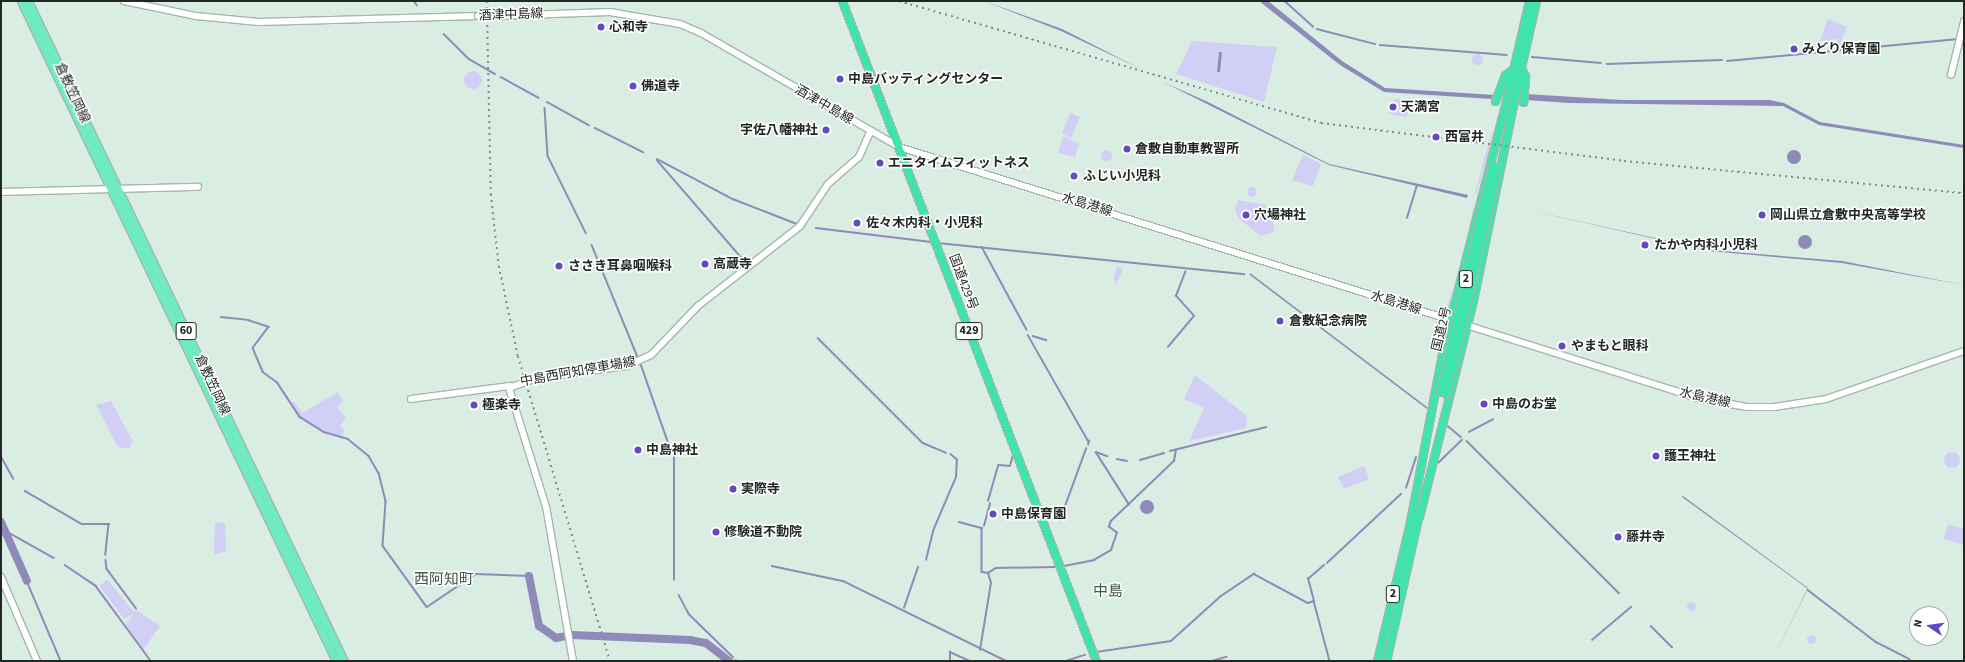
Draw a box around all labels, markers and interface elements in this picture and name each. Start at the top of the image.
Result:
street label: 酒津中島線 [478,6,544,24]
place label: 心和寺 [609,19,648,35]
marker: 心和寺 [596,22,606,32]
place label: みどり保育園 [1802,41,1880,57]
marker: みどり保育園 [1789,44,1799,54]
street label: 倉敷笠岡線 [51,60,93,126]
place label: 中島バッティングセンター [848,71,1004,87]
marker: 中島バッティングセンター [835,74,845,84]
place label: 佛道寺 [641,78,680,94]
marker: 佛道寺 [628,81,638,91]
street label: 酒津中島線 [792,82,856,128]
place label: 天満宮 [1401,99,1440,115]
marker: 天満宮 [1388,102,1398,112]
place label: 宇佐八幡神社 [740,122,818,138]
marker: 宇佐八幡神社 [821,125,831,135]
place label: 西富井 [1445,129,1484,145]
marker: 西富井 [1430,131,1442,143]
place label: 倉敷自動車教習所 [1135,141,1239,157]
marker: 倉敷自動車教習所 [1122,144,1132,154]
place label: エニタイムフィットネス [888,155,1031,171]
marker: エニタイムフィットネス [875,158,885,168]
place label: ふじい小児科 [1083,168,1161,184]
marker: ふじい小児科 [1068,170,1080,182]
street label: 水島港線 [1060,190,1114,220]
place label: 穴場神社 [1254,207,1306,223]
place label: 岡山県立倉敷中央高等学校 [1770,207,1926,223]
marker: 穴場神社 [1241,210,1251,220]
marker: 岡山県立倉敷中央高等学校 [1757,210,1767,220]
place label: 佐々木内科・小児科 [866,215,983,231]
marker: 佐々木内科・小児科 [851,217,863,229]
place label: たかや内科小児科 [1654,237,1758,253]
marker: たかや内科小児科 [1639,239,1651,251]
street label: 国道429号 [945,252,981,312]
place label: 高蔵寺 [713,256,752,272]
place label: ささき耳鼻咽喉科 [568,258,672,274]
marker: 高蔵寺 [700,259,710,269]
marker: ささき耳鼻咽喉科 [553,260,565,272]
road number: 2 [1458,269,1474,289]
street label: 水島港線 [1369,288,1423,318]
street label: 国道2号 [1429,305,1455,353]
place label: 倉敷紀念病院 [1289,313,1367,329]
marker: 倉敷紀念病院 [1274,315,1286,327]
road number: 60 [175,321,197,341]
road number: 429 [955,321,983,341]
place label: やまもと眼科 [1571,338,1649,354]
marker: やまもと眼科 [1556,340,1568,352]
street label: 倉敷笠岡線 [191,352,233,418]
street label: 中島西阿知停車場線 [519,354,637,390]
street label: 水島港線 [1678,385,1732,411]
place label: 中島のお堂 [1492,396,1557,412]
place label: 極楽寺 [482,397,521,413]
marker: 中島のお堂 [1479,399,1489,409]
marker: 極楽寺 [469,400,479,410]
place label: 中島神社 [646,442,698,458]
marker: 中島神社 [633,445,643,455]
place label: 護王神社 [1664,448,1716,464]
marker: 護王神社 [1651,451,1661,461]
place label: 実際寺 [741,481,780,497]
marker: 実際寺 [728,484,738,494]
place label: 中島保育園 [1001,506,1066,522]
marker: 中島保育園 [988,509,998,519]
place label: 修験道不動院 [724,524,802,540]
marker: 修験道不動院 [711,527,721,537]
place label: 藤井寺 [1626,529,1665,545]
marker: 藤井寺 [1613,532,1623,542]
district label: 西阿知町 [414,571,474,589]
district label: 中島 [1093,583,1123,601]
road number: 2 [1385,584,1401,604]
north arrow [1909,606,1949,646]
text: N [1910,618,1926,629]

